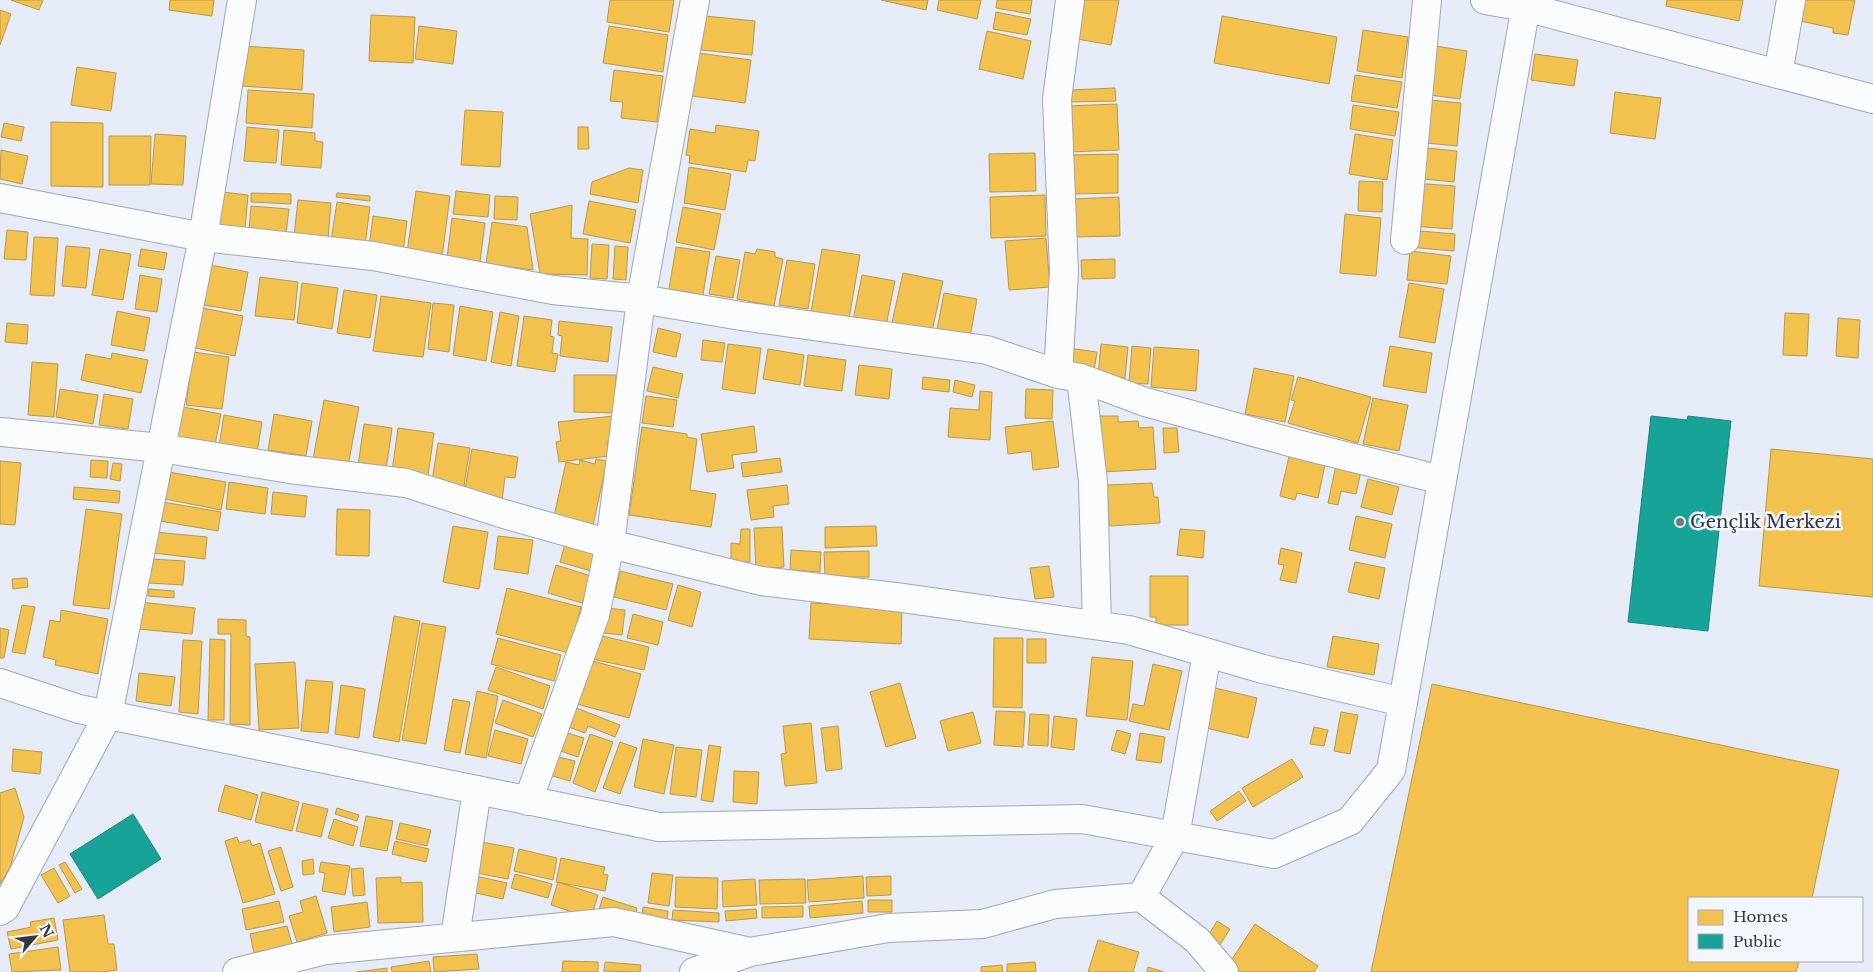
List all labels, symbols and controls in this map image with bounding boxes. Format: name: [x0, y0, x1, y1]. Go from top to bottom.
place label: Gençlik Merkezi: [1690, 511, 1841, 533]
marker: Gençlik Merkezi: [1674, 516, 1686, 528]
legend: [1688, 897, 1863, 962]
text: Homes: [1733, 907, 1788, 926]
north arrow: [10, 912, 60, 962]
text: N: [35, 921, 58, 941]
text: Public: [1733, 932, 1781, 951]

